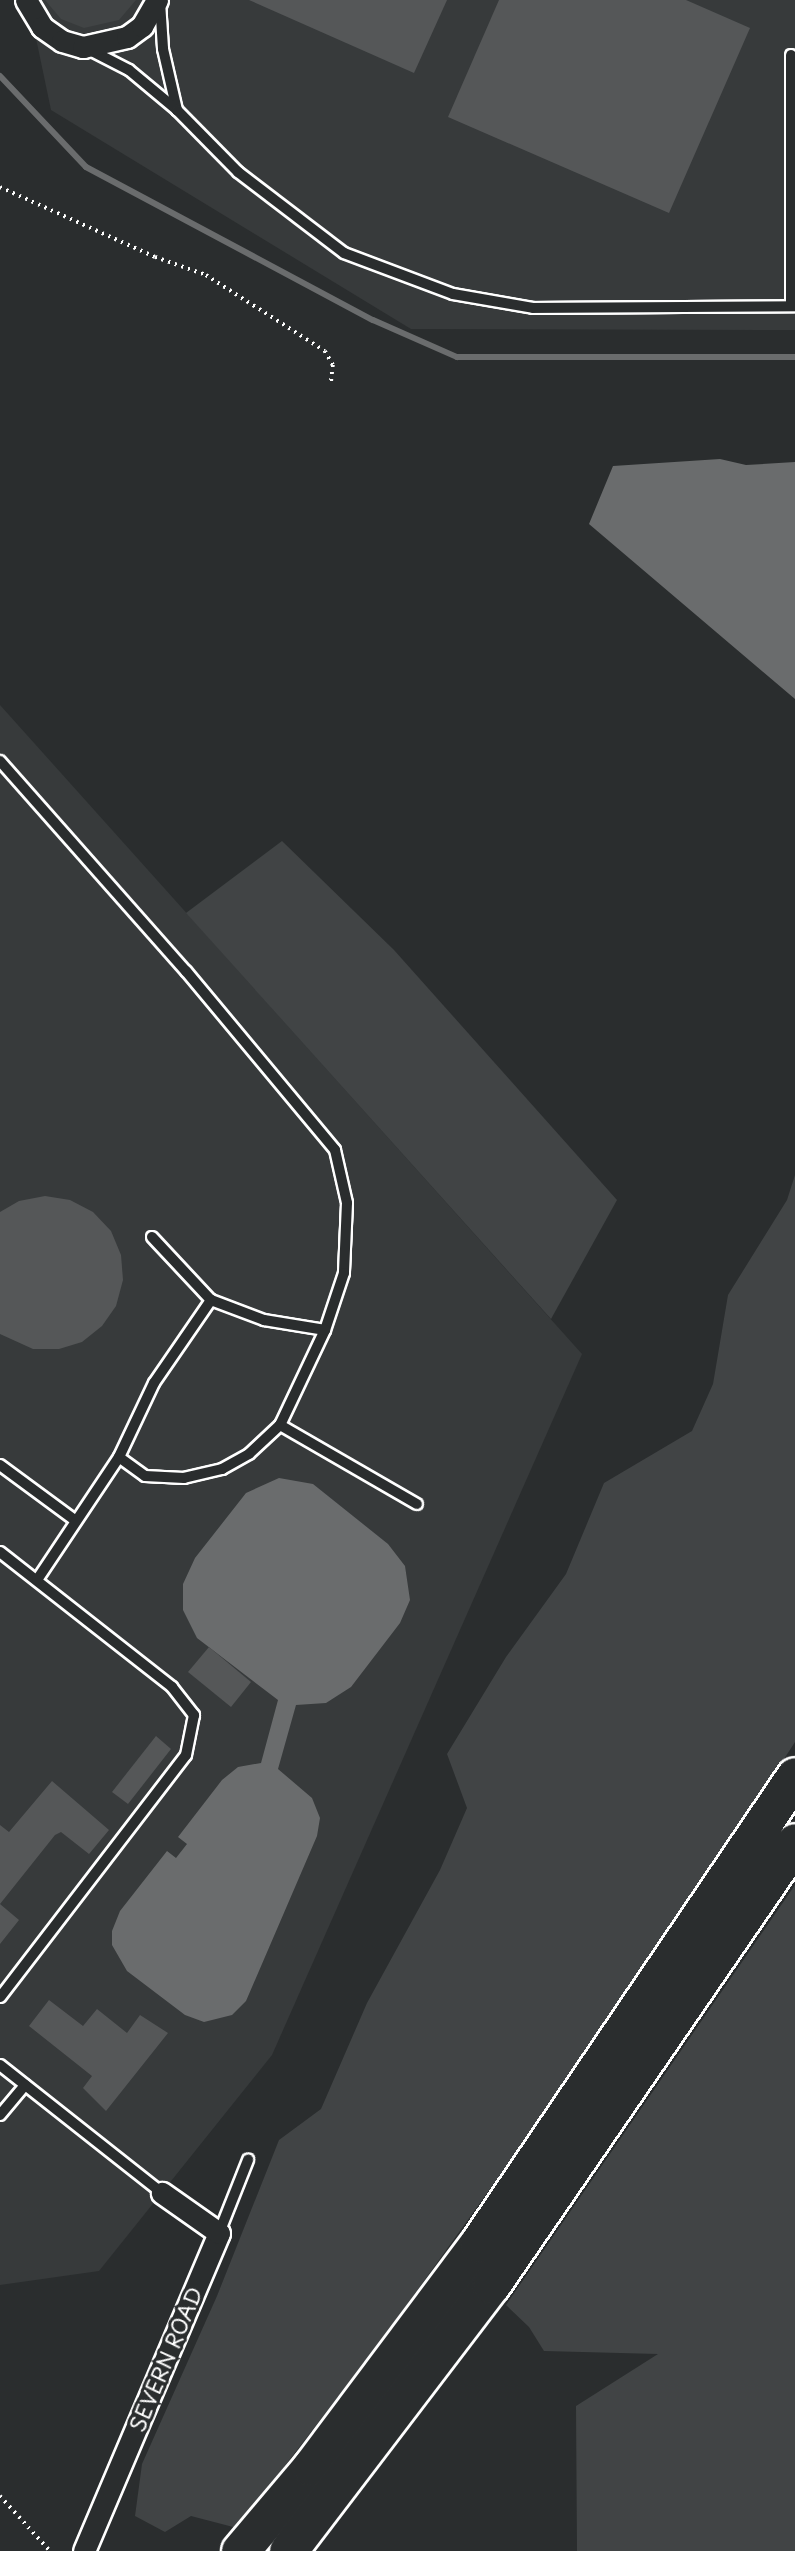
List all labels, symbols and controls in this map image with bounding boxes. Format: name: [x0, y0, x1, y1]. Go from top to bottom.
street label: SEVERN ROAD: [123, 2282, 207, 2436]

